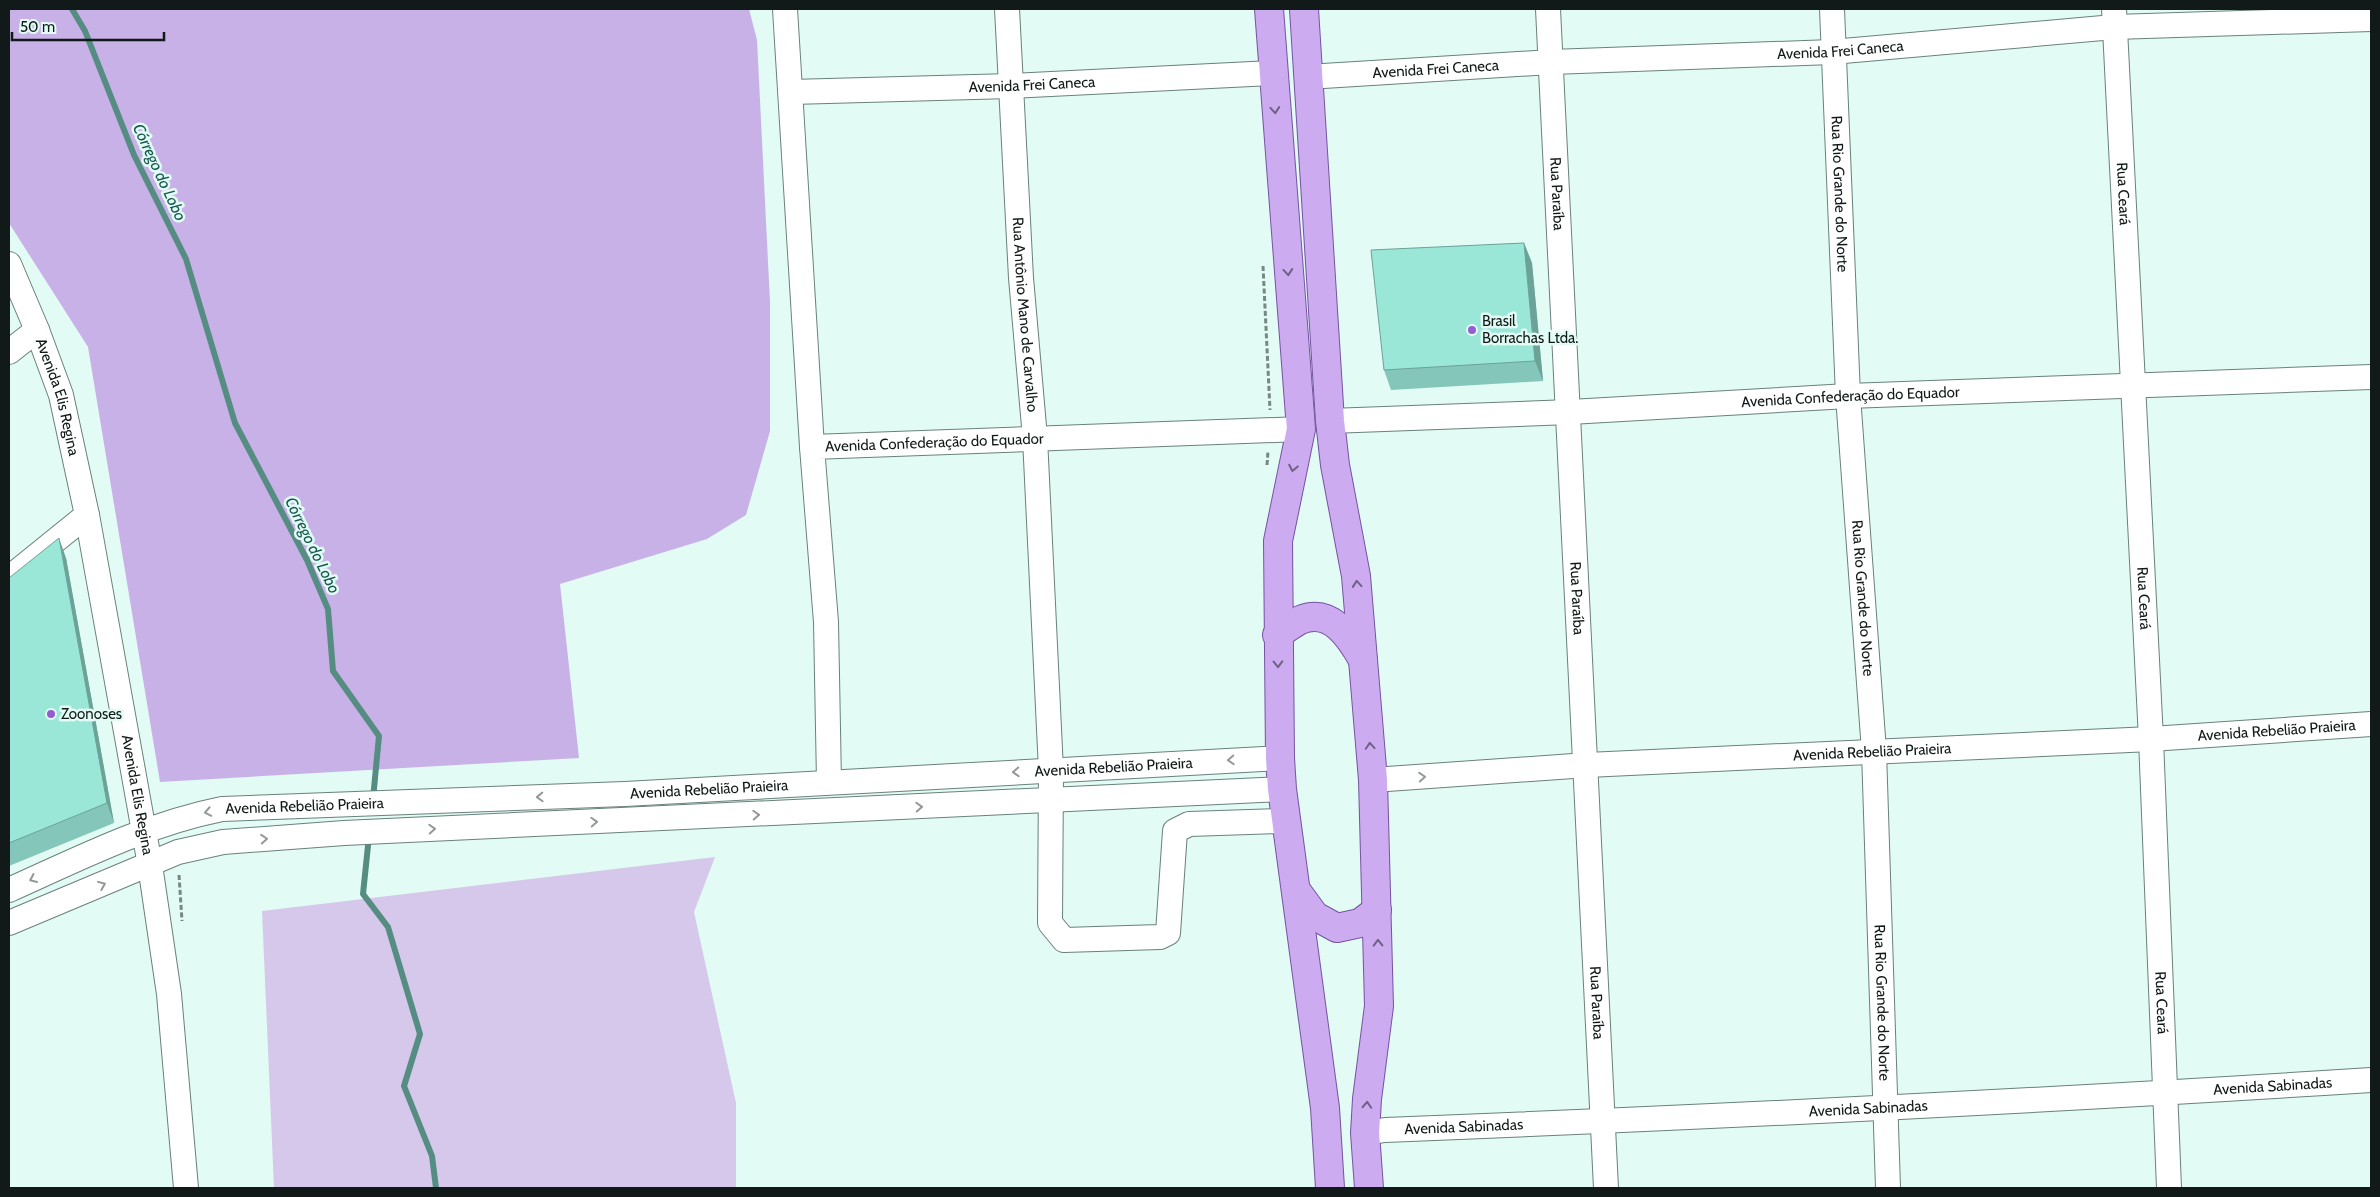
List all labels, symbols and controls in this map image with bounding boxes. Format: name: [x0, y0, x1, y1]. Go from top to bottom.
scale bar: [12, 10, 165, 42]
text: 50 m: [20, 18, 55, 36]
street label: Avenida Frei Caneca: [1777, 37, 1905, 63]
street label: Avenida Frei Caneca: [1372, 56, 1500, 82]
street label: Avenida Frei Caneca: [968, 73, 1096, 96]
one-way arrow: [1270, 106, 1281, 114]
street label: Rua Rio Grande do Norte: [1827, 115, 1852, 273]
water label: Córrego do Lobo: [129, 121, 190, 224]
street label: Rua Paraíba: [1546, 157, 1568, 232]
street label: Rua Ceará: [2113, 162, 2134, 227]
street label: Rua Antônio Mano de Carvalho: [1009, 216, 1042, 413]
one-way arrow: [1282, 268, 1293, 276]
place label: Brasil Borrachas Ltda.: [1482, 312, 1578, 347]
marker: Brasil Borrachas Ltda.: [1466, 324, 1478, 336]
street label: Avenida Elis Regina: [32, 336, 83, 458]
street label: Avenida Confederação do Equador: [1741, 383, 1960, 411]
street label: Avenida Confederação do Equador: [825, 429, 1044, 456]
one-way arrow: [1288, 464, 1298, 472]
water label: Córrego do Lobo: [281, 494, 344, 596]
street label: Rua Rio Grande do Norte: [1848, 519, 1878, 677]
street label: Rua Paraíba: [1566, 561, 1588, 636]
street label: Rua Ceará: [2133, 566, 2154, 631]
one-way arrow: [1352, 579, 1363, 587]
one-way arrow: [1273, 660, 1283, 668]
place label: Zoonoses: [61, 705, 122, 723]
marker: Zoonoses: [45, 708, 57, 720]
street label: Avenida Rebelião Praieira: [2197, 716, 2357, 745]
street label: Avenida Elis Regina: [118, 733, 157, 857]
street label: Avenida Rebelião Praieira: [1793, 739, 1952, 764]
one-way arrow: [1365, 741, 1376, 749]
street label: Avenida Rebelião Praieira: [1034, 754, 1194, 780]
one-way arrow: [1227, 755, 1235, 766]
one-way arrow: [1012, 767, 1020, 778]
one-way arrow: [1418, 771, 1426, 782]
street label: Avenida Rebelião Praieira: [630, 776, 790, 803]
one-way arrow: [535, 791, 543, 802]
street label: Avenida Rebelião Praieira: [225, 794, 385, 818]
one-way arrow: [915, 801, 923, 812]
one-way arrow: [204, 806, 213, 817]
one-way arrow: [753, 809, 761, 820]
one-way arrow: [590, 817, 598, 827]
one-way arrow: [428, 824, 436, 835]
one-way arrow: [261, 834, 269, 845]
one-way arrow: [29, 873, 38, 884]
one-way arrow: [97, 880, 106, 891]
street label: Rua Rio Grande do Norte: [1871, 924, 1894, 1082]
one-way arrow: [1372, 939, 1383, 947]
street label: Rua Paraíba: [1586, 966, 1608, 1041]
street label: Rua Ceará: [2151, 971, 2172, 1036]
street label: Avenida Sabinadas: [2213, 1073, 2333, 1099]
street label: Avenida Sabinadas: [1808, 1097, 1928, 1120]
one-way arrow: [1361, 1100, 1372, 1108]
street label: Avenida Sabinadas: [1404, 1115, 1524, 1138]

